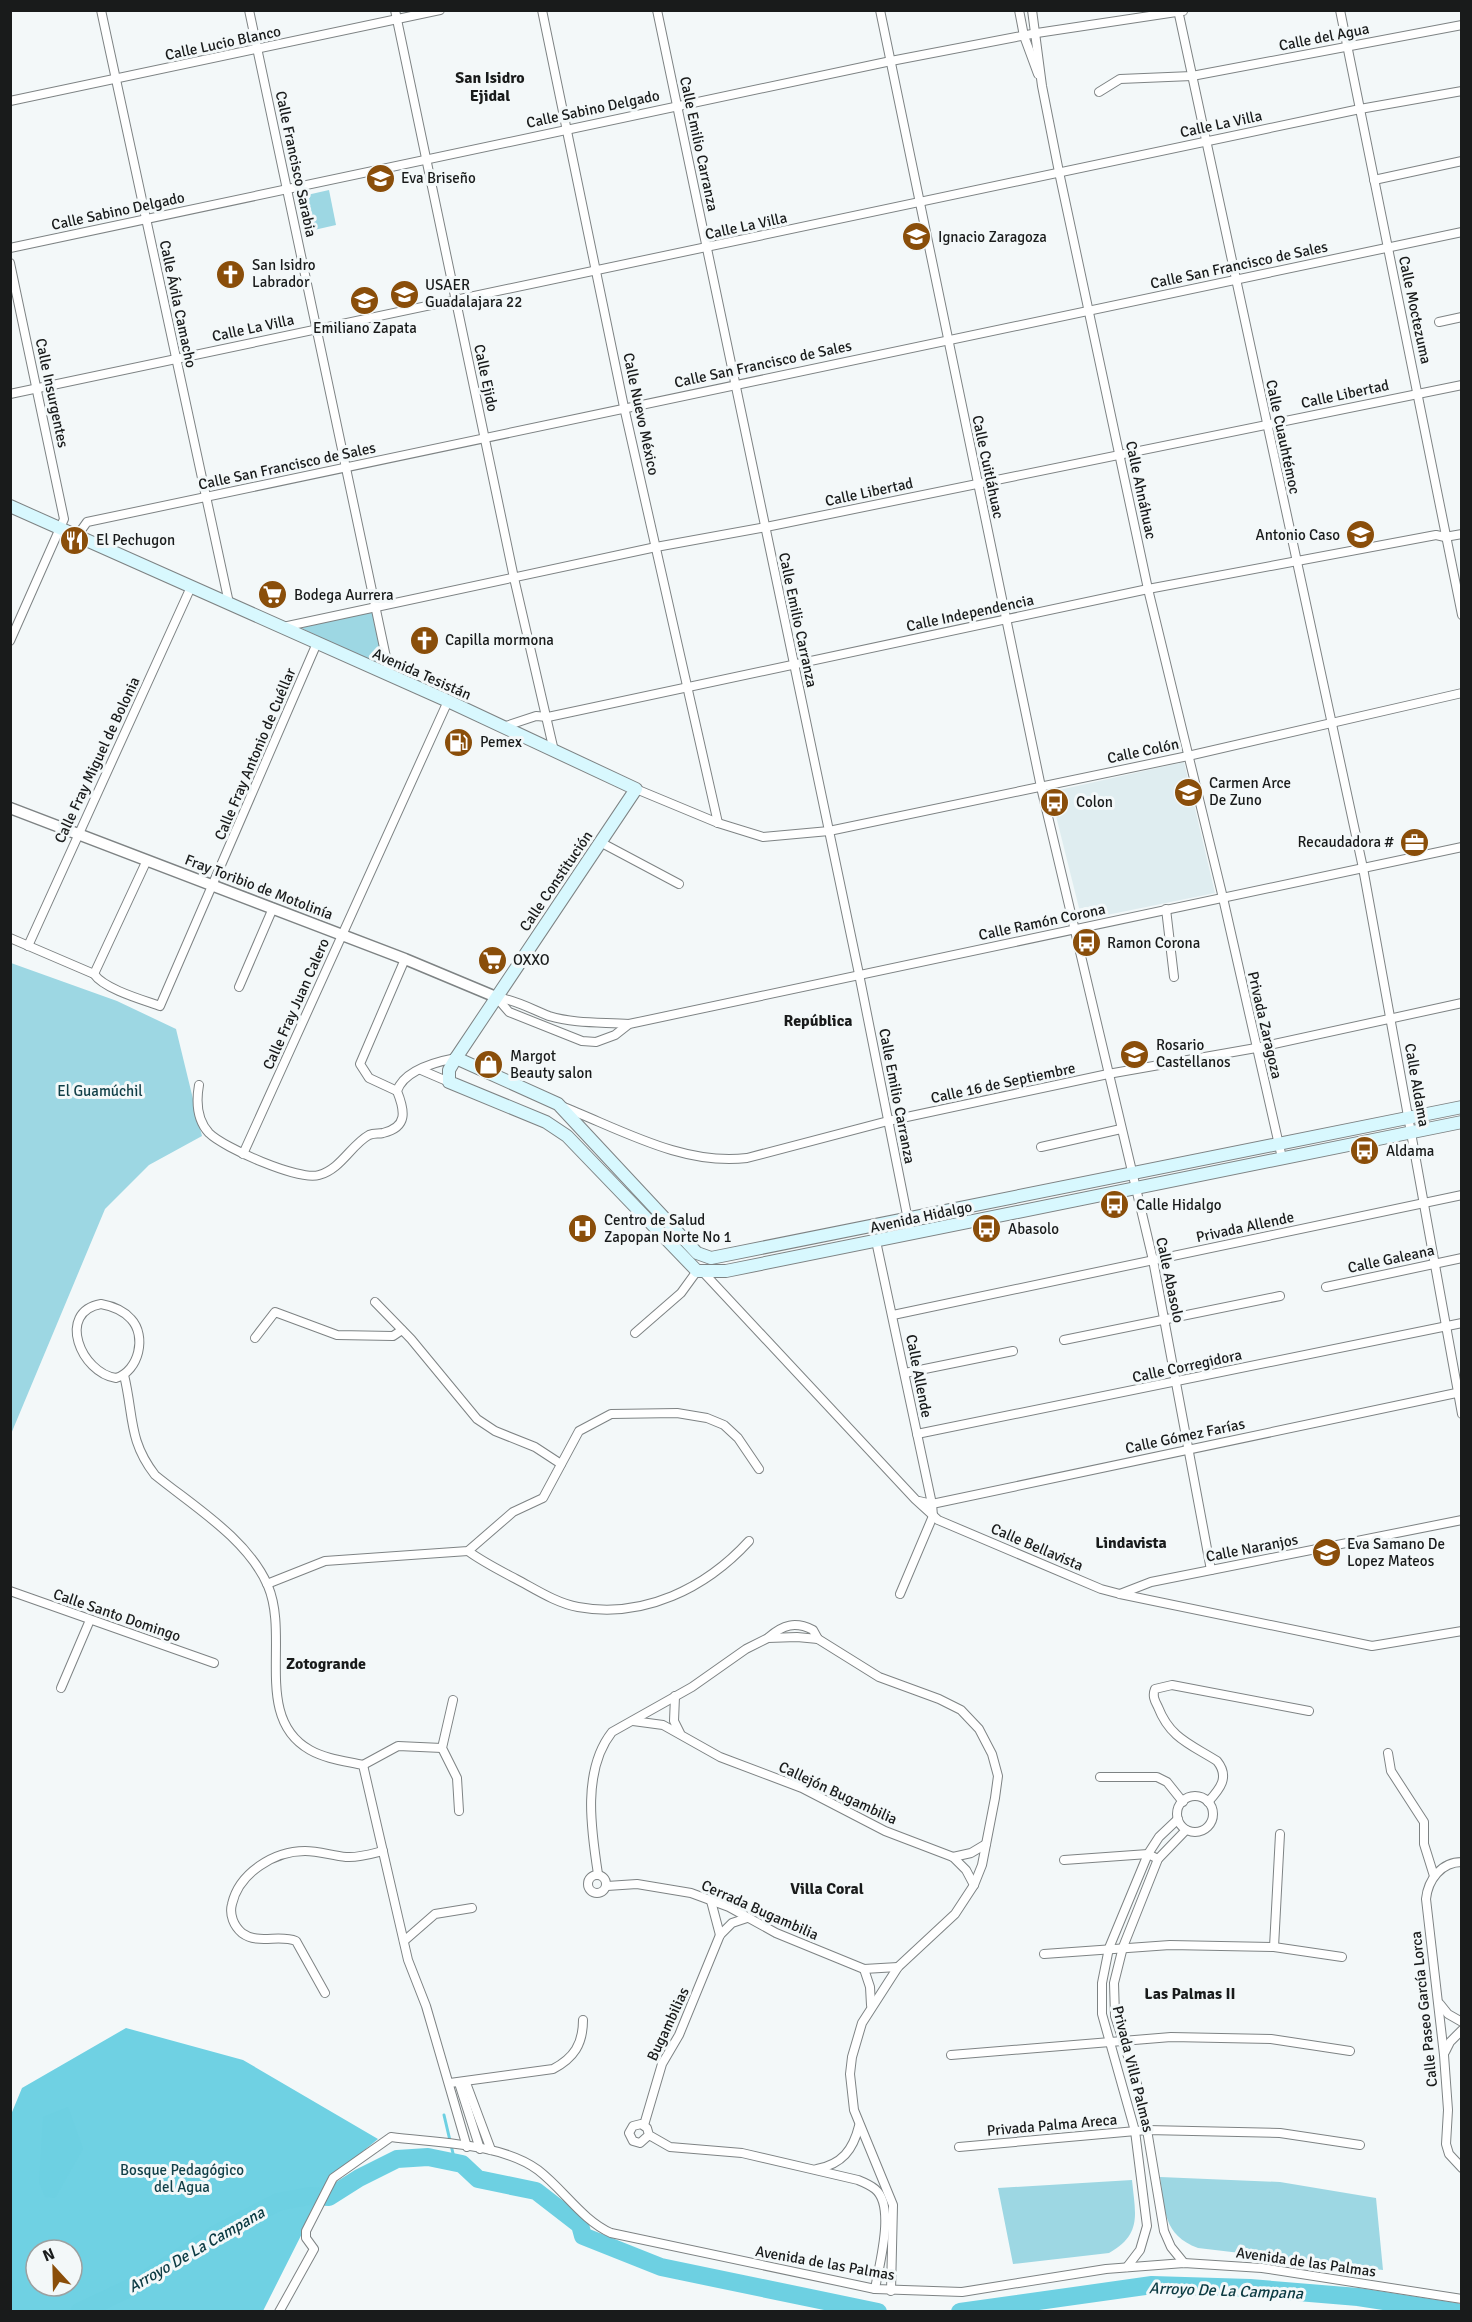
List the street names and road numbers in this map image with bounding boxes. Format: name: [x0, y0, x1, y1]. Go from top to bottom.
street label: Calle del Agua: [1277, 19, 1371, 55]
street label: Calle Lucio Blanco: [163, 22, 283, 64]
street label: Calle Emilio Carranza: [676, 75, 722, 213]
street label: Calle Sabino Delgado: [525, 86, 661, 132]
street label: Calle Francisco Sarabia: [272, 89, 320, 239]
street label: Calle La Villa: [1178, 107, 1264, 141]
street label: Calle Sabino Delgado: [50, 188, 186, 234]
street label: Calle La Villa: [703, 209, 789, 243]
street label: Calle San Francisco de Sales: [1149, 237, 1330, 293]
street label: Calle Ávila Camacho: [156, 238, 201, 370]
street label: Calle Moctezuma: [1395, 254, 1435, 366]
street label: Calle La Villa: [210, 311, 296, 345]
street label: Calle San Francisco de Sales: [673, 336, 854, 392]
street label: Calle Insurgentes: [32, 337, 72, 450]
street label: Calle Ejido: [470, 343, 502, 413]
street label: Calle Nuevo México: [619, 351, 663, 477]
street label: Calle Libertad: [1299, 376, 1391, 412]
street label: Calle Cuauhtémoc: [1262, 378, 1304, 496]
street label: Calle Cuitláhuac: [968, 414, 1008, 520]
street label: Calle San Francisco de Sales: [197, 438, 378, 494]
street label: Calle Ahnáhuac: [1122, 439, 1160, 541]
street label: Calle Libertad: [823, 474, 915, 510]
street label: Calle Emilio Carranza: [775, 551, 821, 689]
street label: Calle Independencia: [905, 591, 1035, 635]
street label: Avenida Tesistán: [370, 644, 474, 704]
street label: Calle Fray Antonio de Cuéllar: [211, 665, 300, 843]
street label: Calle Fray Miguel de Bolonia: [50, 674, 144, 846]
street label: Calle Colón: [1106, 735, 1180, 767]
street label: Calle Constitución: [516, 827, 596, 935]
street label: Fray Toribio de Motolinía: [182, 850, 336, 924]
street label: Calle Ramón Corona: [977, 900, 1107, 944]
street label: Calle Fray Juan Calero: [259, 935, 333, 1072]
street label: Privada Zaragoza: [1244, 970, 1286, 1080]
street label: Calle Emilio Carranza: [875, 1027, 919, 1165]
street label: Calle Aldama: [1401, 1042, 1433, 1128]
street label: Calle 16 de Septiembre: [929, 1059, 1077, 1107]
street label: Avenida Hidalgo: [868, 1197, 974, 1237]
street label: Privada Allende: [1194, 1208, 1296, 1246]
street label: Calle Abasolo: [1152, 1236, 1188, 1325]
street label: Calle Galeana: [1346, 1241, 1436, 1277]
street label: Calle Allende: [902, 1333, 936, 1419]
street label: Calle Corregidora: [1131, 1346, 1243, 1386]
street label: Calle Gómez Farías: [1124, 1414, 1247, 1457]
street label: Calle Bellavista: [988, 1519, 1086, 1575]
street label: Calle Naranjos: [1204, 1530, 1300, 1566]
street label: Calle Santo Domingo: [51, 1585, 183, 1645]
street label: Callejón Bugambilia: [776, 1758, 900, 1828]
street label: Cerrada Bugambilia: [699, 1876, 821, 1944]
street label: Calle Paseo García Lorca: [1407, 1930, 1441, 2088]
street label: Bugambilias: [643, 1984, 693, 2064]
street label: Privada Villa Palmas: [1109, 2004, 1158, 2135]
street label: Privada Palma Areca: [986, 2110, 1118, 2140]
street label: Avenida de las Palmas: [754, 2242, 896, 2284]
street label: Avenida de las Palmas: [1235, 2243, 1378, 2281]

